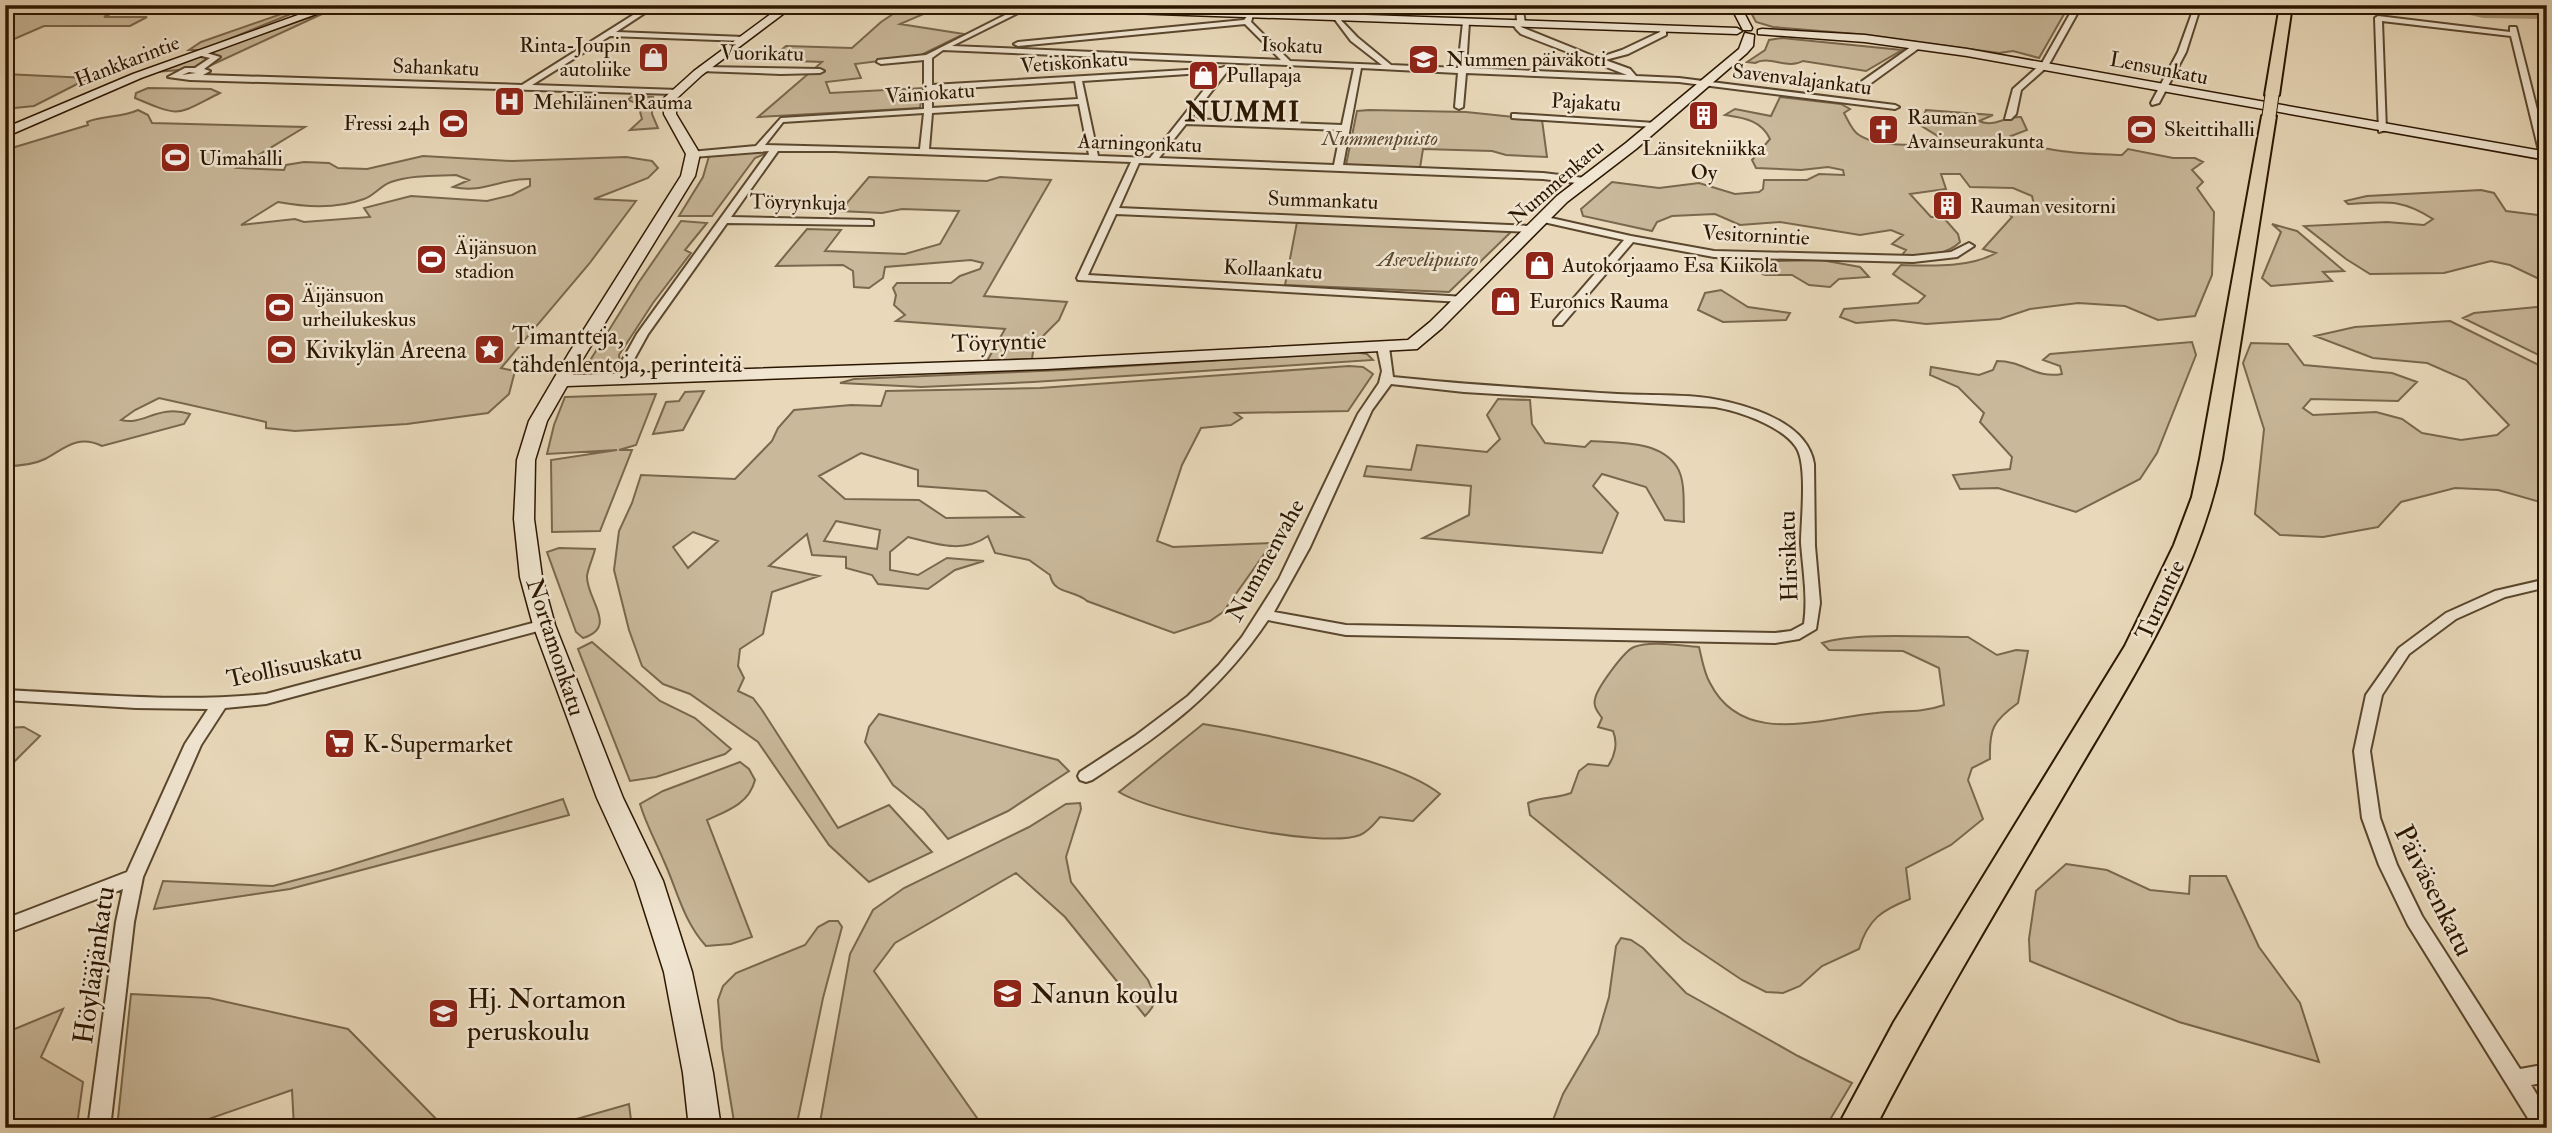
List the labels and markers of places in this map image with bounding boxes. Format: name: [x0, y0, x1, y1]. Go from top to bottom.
place label: Rinta-Joupin autoliike: [519, 32, 631, 83]
shop icon: Rinta-Joupin autoliike: [637, 40, 671, 74]
school or university icon: Nummen päiväkoti: [1406, 42, 1440, 76]
place label: Nummen päiväkoti: [1446, 46, 1607, 73]
shop icon: Pullapaja: [1186, 58, 1220, 92]
place label: Pullapaja: [1226, 62, 1302, 89]
hospital icon: Mehiläinen Rauma: [493, 85, 527, 119]
place label: Mehiläinen Rauma: [533, 89, 693, 116]
building icon: Länsitekniikka Oy: [1687, 99, 1721, 133]
place label: Rauman Avainseurakunta: [1906, 104, 2044, 155]
sports icon: Fressi 24h: [436, 106, 470, 140]
place label: Fressi 24h: [343, 110, 430, 137]
church icon: Rauman Avainseurakunta: [1867, 112, 1901, 146]
sports icon: Skeittihalli: [2124, 112, 2158, 146]
place label: Skeittihalli: [2164, 116, 2255, 143]
place label: Länsitekniikka Oy: [1642, 135, 1766, 186]
sports icon: Uimahalli: [159, 141, 193, 175]
place label: Uimahalli: [199, 145, 283, 172]
building icon: Rauman vesitorni: [1930, 189, 1964, 223]
place label: Rauman vesitorni: [1970, 193, 2116, 220]
place label: Äijänsuon stadion: [454, 234, 537, 285]
sports icon: Äijänsuon stadion: [415, 242, 449, 276]
shop icon: Autokorjaamo Esa Kiikola: [1522, 248, 1556, 282]
place label: Autokorjaamo Esa Kiikola: [1561, 252, 1779, 279]
place label: Äijänsuon urheilukeskus: [301, 282, 416, 333]
shop icon: Euronics Rauma: [1489, 284, 1523, 318]
place label: Euronics Rauma: [1529, 288, 1669, 315]
sports icon: Äijänsuon urheilukeskus: [262, 290, 296, 324]
place label: Timantteja, tähdenlentoja, perinteitä: [512, 321, 743, 380]
sports icon: Kivikylän Areena: [265, 333, 299, 367]
place icon: Timantteja, tähdenlentoja, perinteitä: [472, 333, 506, 367]
place label: Kivikylän Areena: [305, 335, 468, 366]
supermarket icon: K-Supermarket: [323, 727, 357, 761]
place label: K-Supermarket: [363, 729, 513, 760]
school or university icon: Nanun koulu: [991, 976, 1025, 1010]
place label: Nanun koulu: [1031, 977, 1178, 1012]
place label: Hj. Nortamon peruskoulu: [466, 982, 626, 1049]
school or university icon: Hj. Nortamon peruskoulu: [427, 997, 461, 1031]

